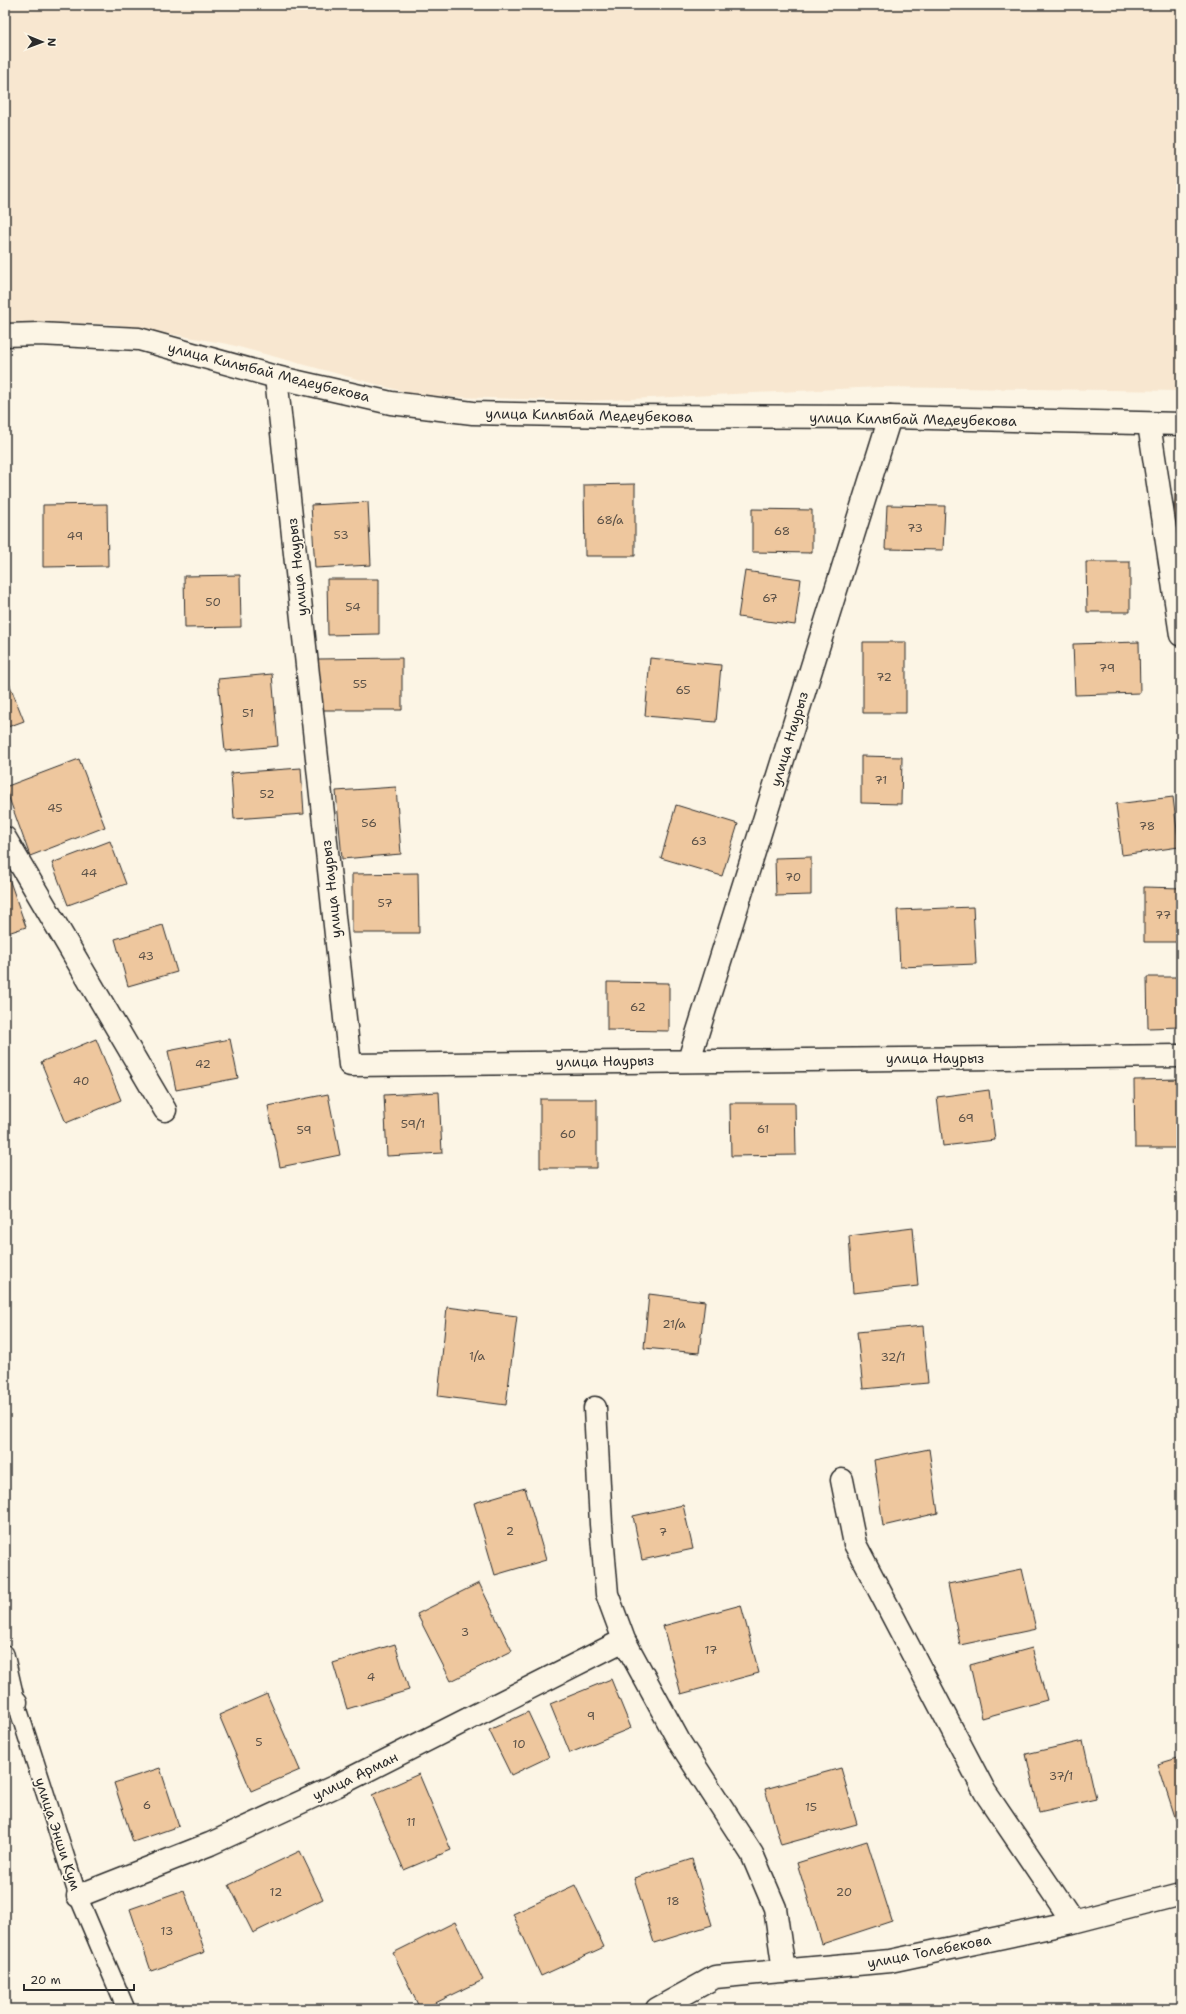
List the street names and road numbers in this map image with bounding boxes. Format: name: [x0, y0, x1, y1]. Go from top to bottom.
street label: улица Килыбай Медеубекова: [166, 338, 372, 406]
street label: улица Килыбай Медеубекова: [485, 404, 693, 426]
street label: улица Килыбай Медеубекова: [809, 408, 1017, 430]
street label: улица Наурыз: [283, 517, 311, 617]
street label: улица Наурыз: [766, 689, 812, 789]
street label: улица Наурыз: [317, 839, 345, 939]
street label: улица Наурыз: [886, 1049, 984, 1067]
street label: улица Наурыз: [556, 1051, 654, 1071]
street label: улица Арман: [309, 1748, 401, 1804]
street label: улица Энши Кум: [31, 1775, 85, 1893]
street label: улица Толебекова: [865, 1930, 993, 1972]

